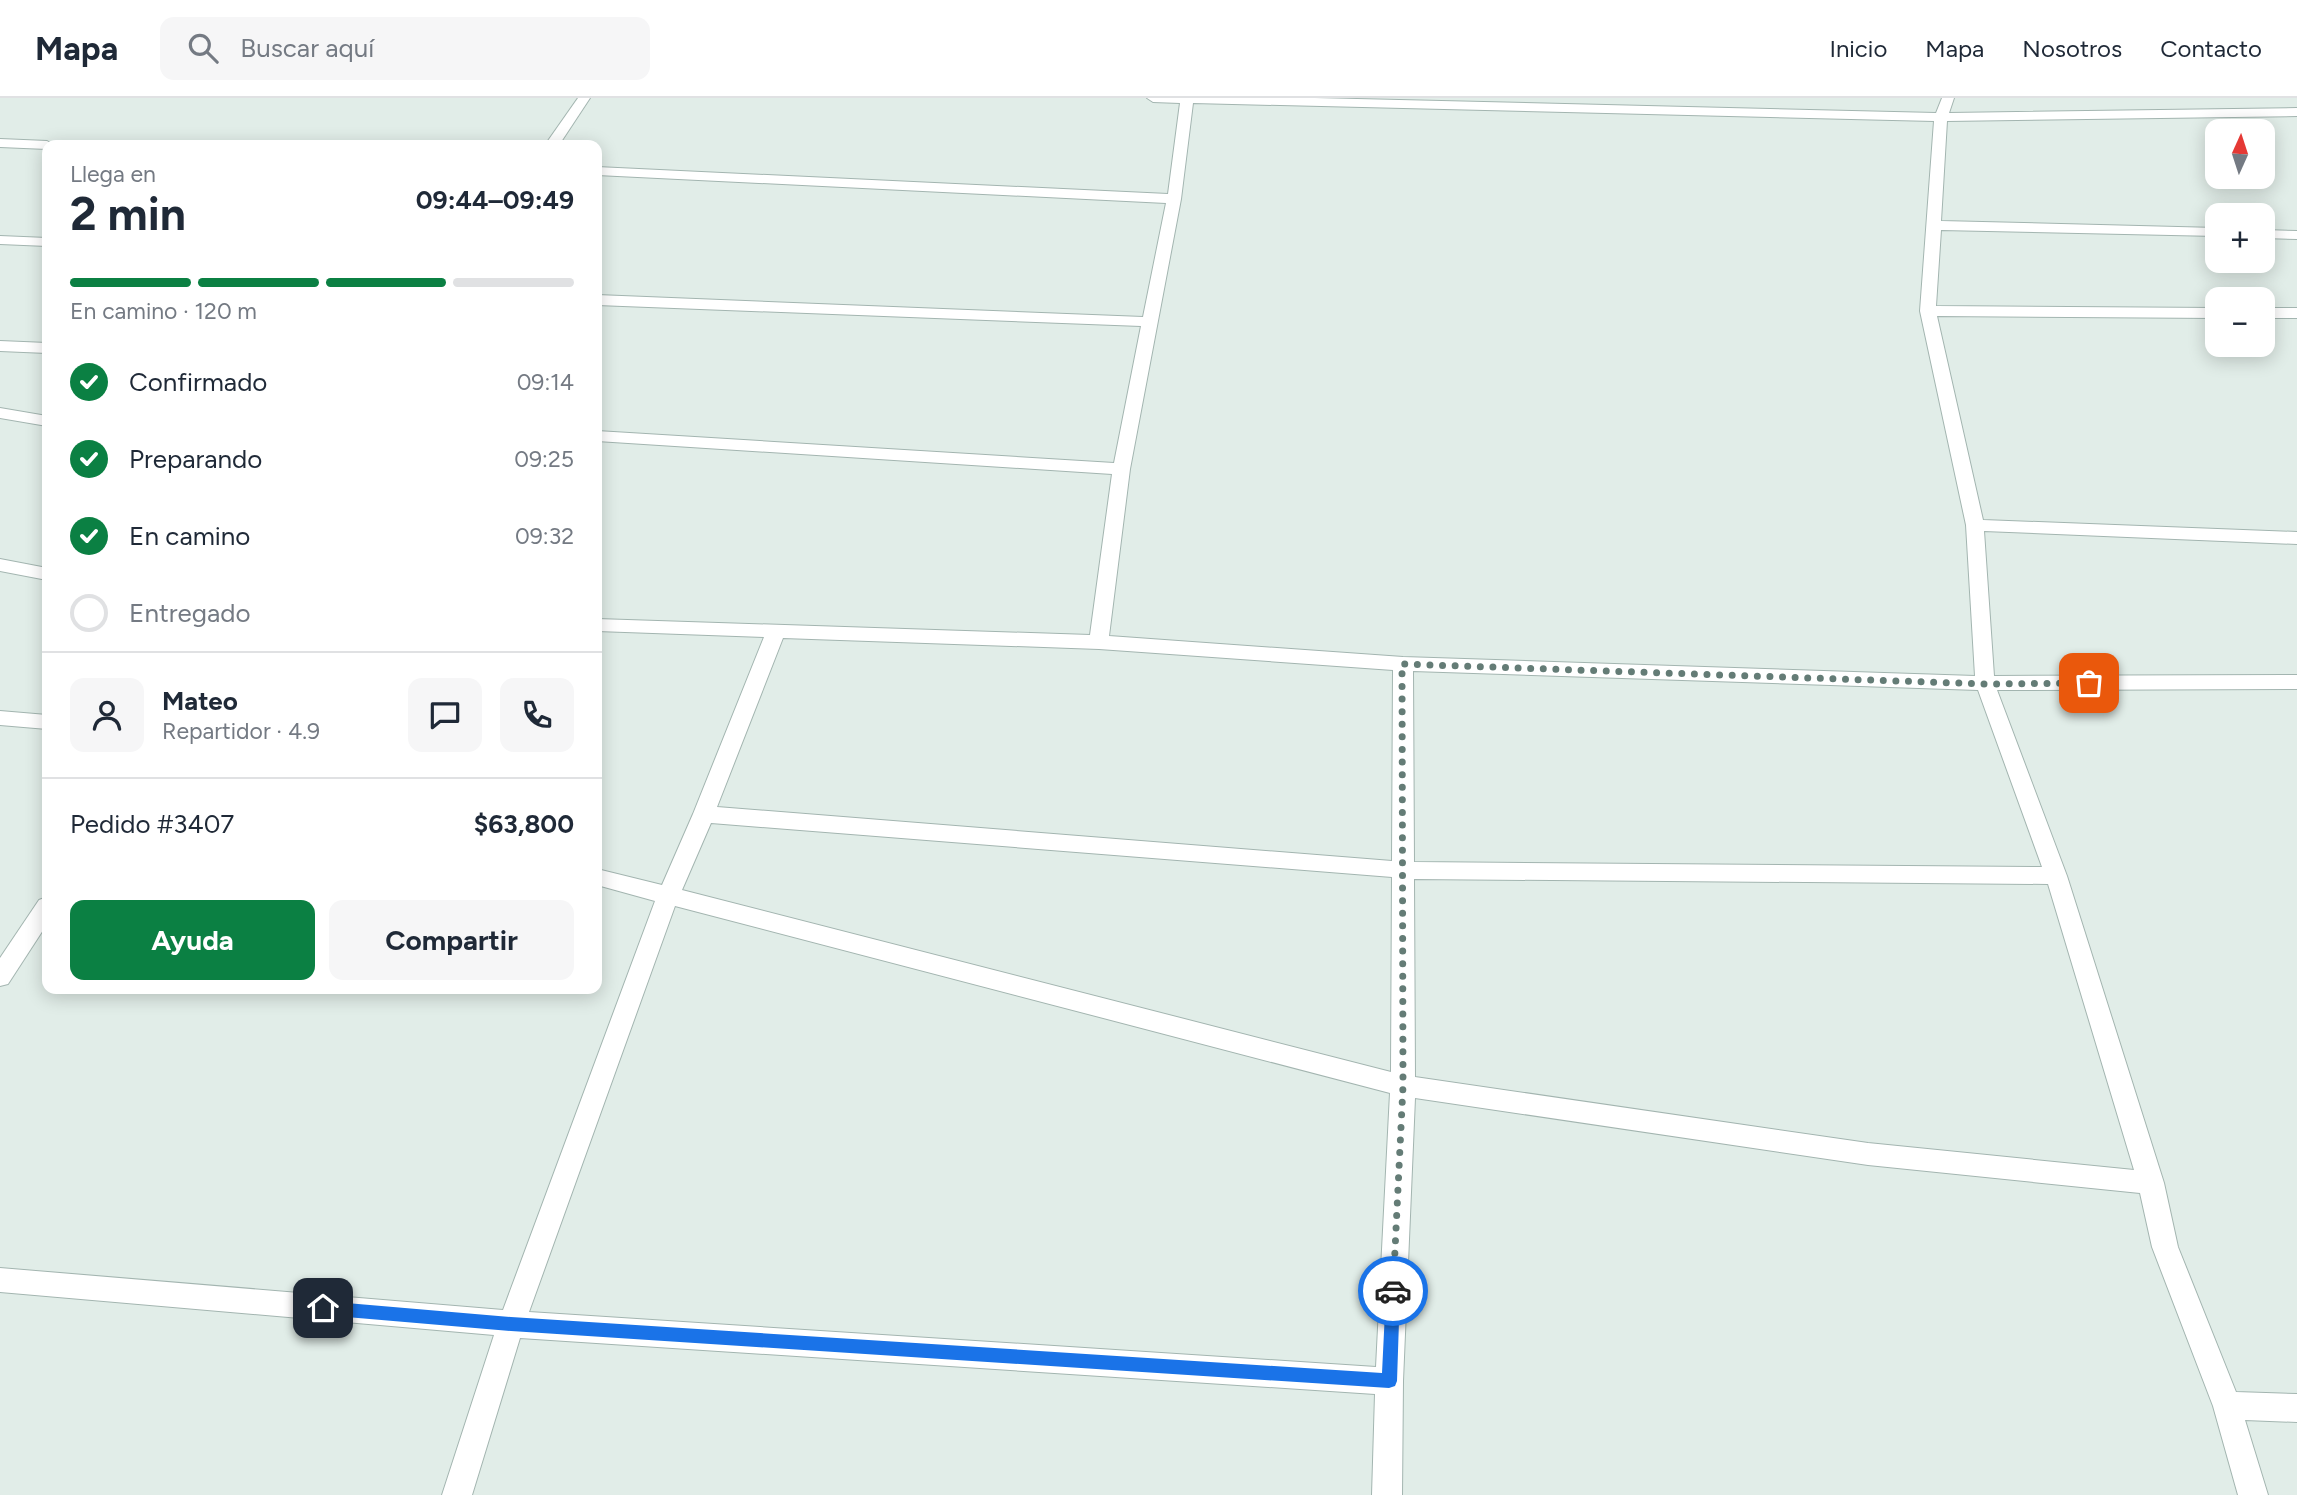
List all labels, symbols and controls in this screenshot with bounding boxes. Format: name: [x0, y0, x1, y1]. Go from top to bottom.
search box: [160, 17, 650, 80]
text: Mapa: [35, 29, 118, 68]
icon: search: [184, 29, 222, 67]
text: Buscar aquí: [240, 32, 374, 64]
text: Inicio: [1829, 34, 1887, 63]
text: Mapa: [1925, 34, 1984, 63]
text: Nosotros: [2022, 34, 2122, 63]
text: Contacto: [2160, 34, 2262, 63]
north arrow: [2205, 119, 2275, 189]
map controls: [2205, 119, 2275, 357]
text: Llega en: [70, 160, 156, 188]
text: 09:44–09:49: [416, 184, 574, 216]
text: 2 min: [70, 186, 186, 242]
button: +: [2205, 203, 2275, 273]
button: −: [2205, 287, 2275, 357]
text: En camino · 120 m: [70, 297, 257, 325]
icon: check: [70, 363, 108, 401]
text: Confirmado: [129, 366, 267, 398]
text: 09:14: [517, 368, 574, 396]
icon: check: [70, 440, 108, 478]
text: Preparando: [129, 443, 262, 475]
text: 09:25: [514, 445, 574, 473]
icon: check: [70, 517, 108, 555]
text: En camino: [129, 520, 250, 552]
text: 09:32: [515, 522, 574, 550]
text: Entregado: [129, 597, 251, 629]
pin: [2059, 653, 2119, 713]
icon: bag: [2070, 664, 2108, 702]
button: person: [70, 678, 144, 752]
button: chat: [408, 678, 482, 752]
button: phone: [500, 678, 574, 752]
text: Mateo: [162, 685, 238, 717]
text: Repartidor · 4.9: [162, 717, 320, 745]
text: Pedido #3407: [70, 808, 234, 840]
text: $63,800: [474, 808, 574, 840]
button: Ayuda: [70, 900, 315, 980]
button: Compartir: [329, 900, 574, 980]
courier: [1358, 1256, 1428, 1326]
icon: car: [1374, 1272, 1412, 1310]
pin: [293, 1278, 353, 1338]
icon: home: [304, 1289, 342, 1327]

